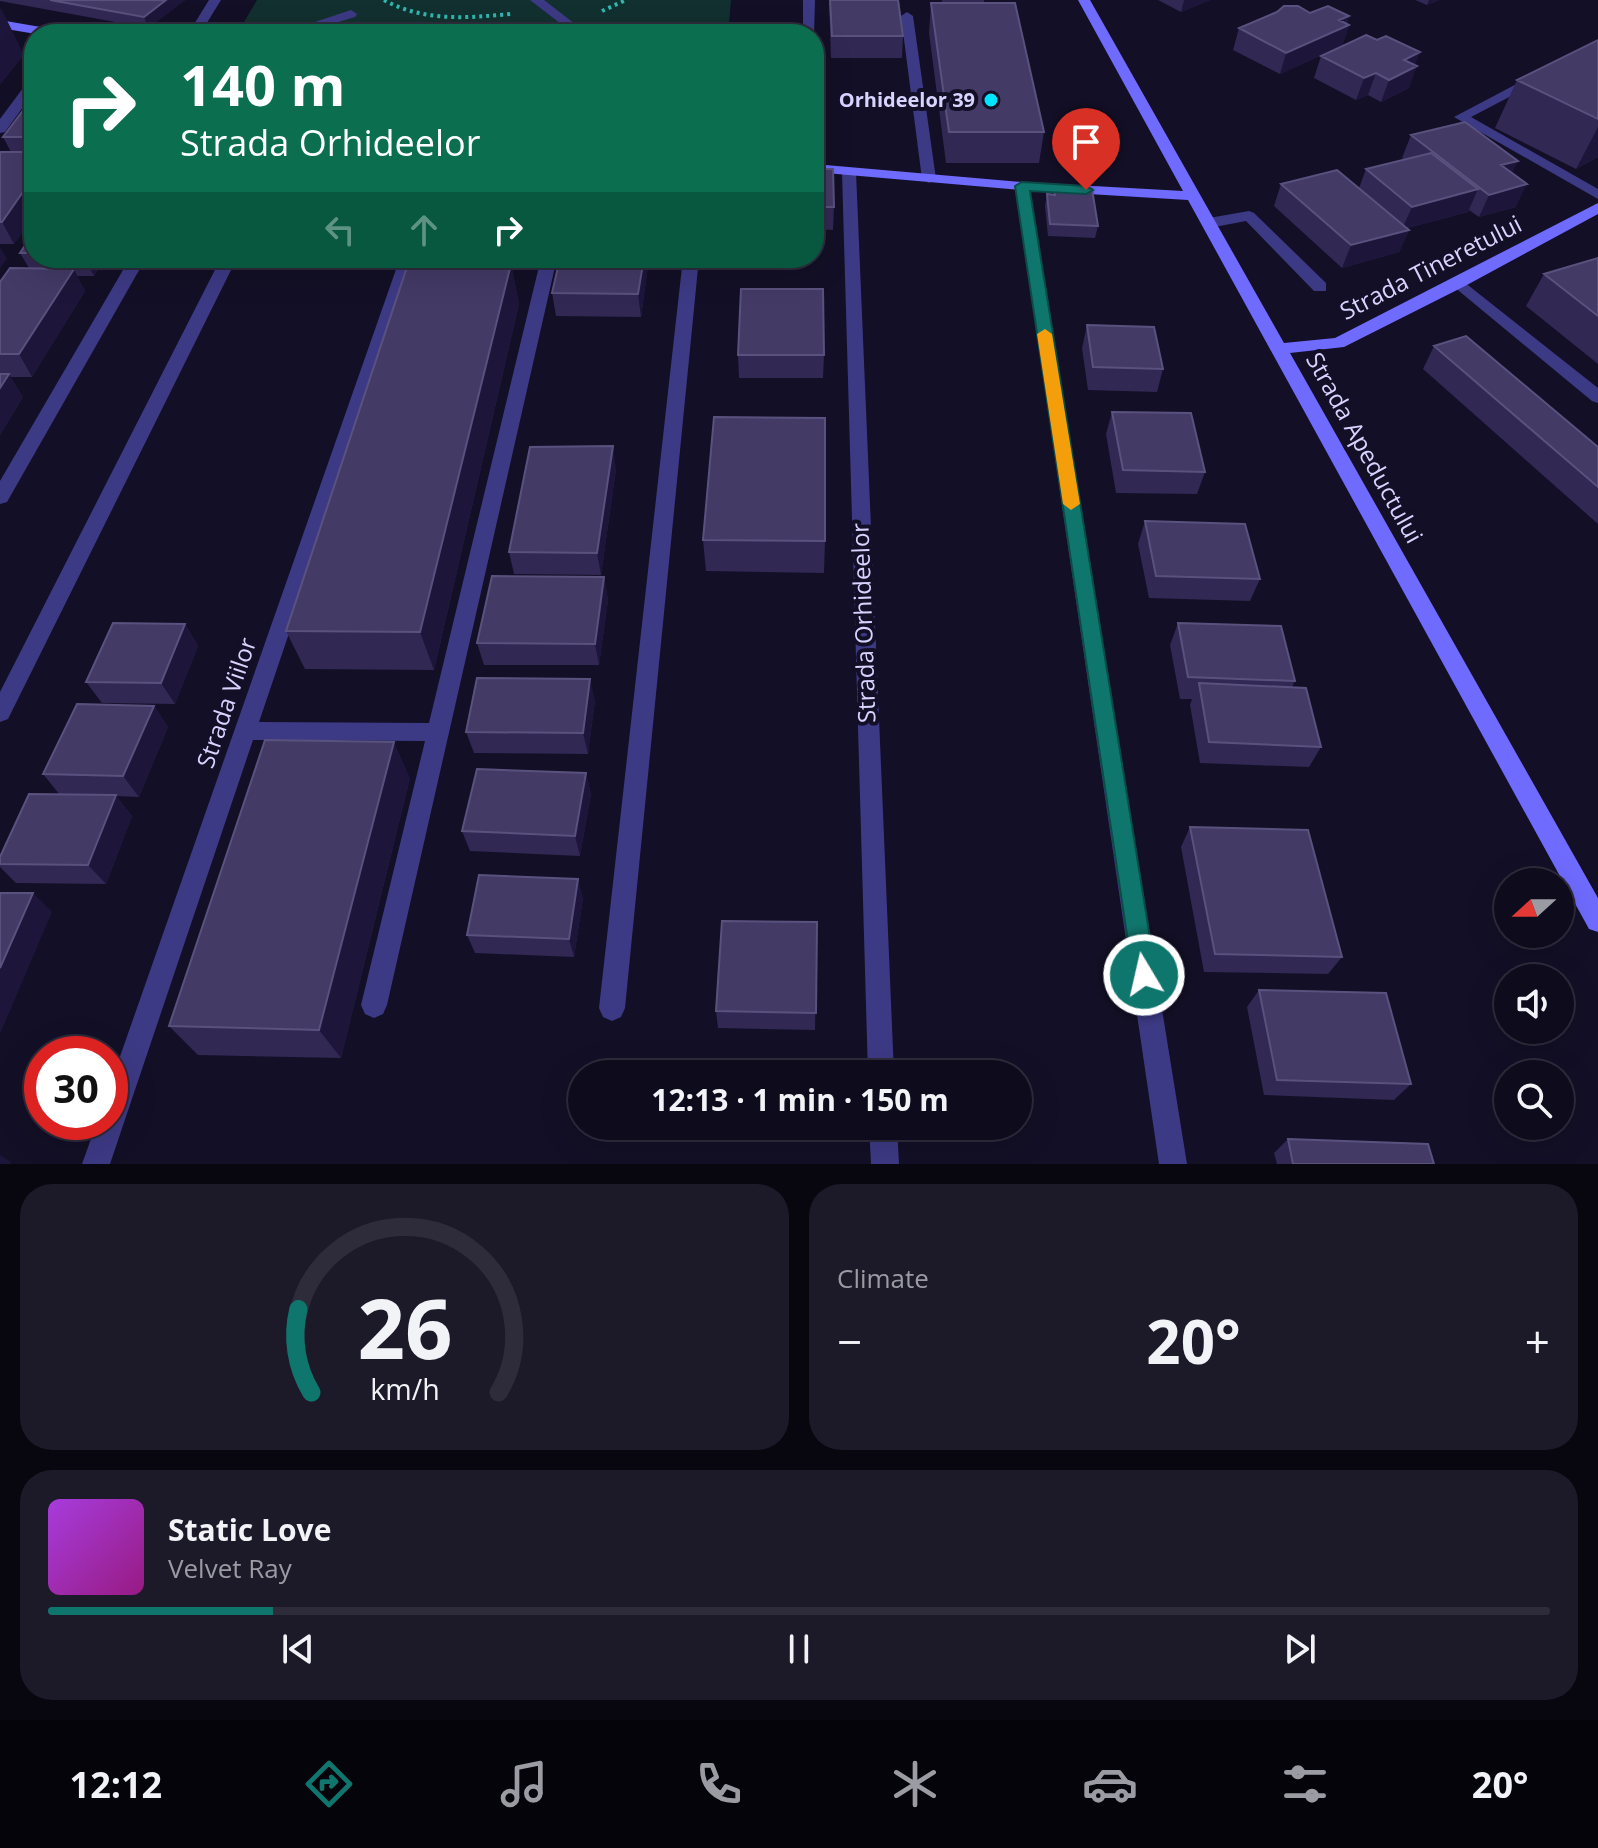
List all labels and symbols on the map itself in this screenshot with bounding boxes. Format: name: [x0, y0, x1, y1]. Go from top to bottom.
place label: Orhideelor 39: [839, 86, 975, 113]
marker: Orhideelor 39: [982, 91, 1000, 109]
pin: [1052, 108, 1120, 190]
street label: Strada Tineretului: [1334, 207, 1527, 327]
street label: Strada Apeductului: [1299, 346, 1431, 549]
street label: Strada Orhideelor: [843, 522, 882, 724]
street label: Strada Viilor: [188, 633, 263, 772]
north arrow: [1494, 868, 1574, 948]
position arrow: [1102, 933, 1186, 1017]
speed limit sign: 30: [24, 1036, 128, 1140]

